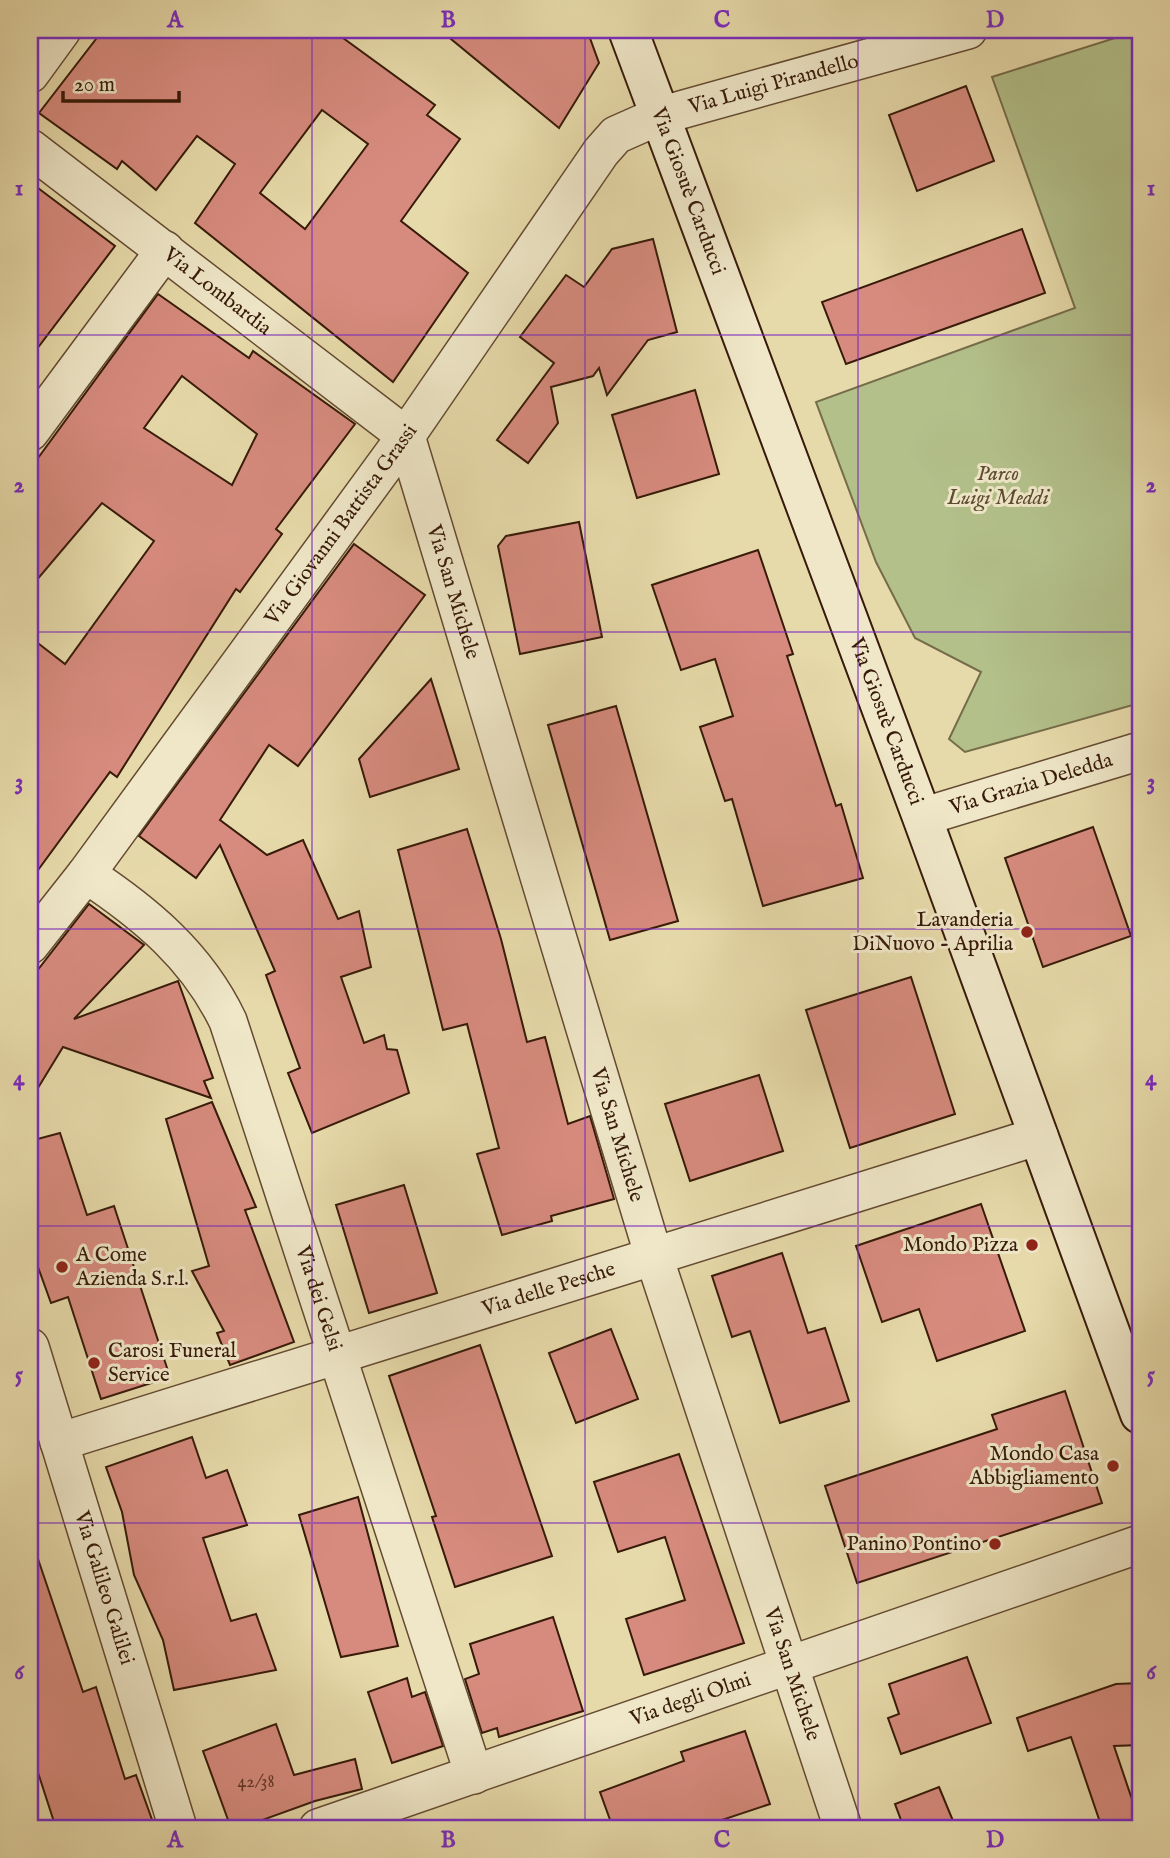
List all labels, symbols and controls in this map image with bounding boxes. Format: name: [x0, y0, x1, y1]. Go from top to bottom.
text: A: [166, 6, 184, 35]
text: B: [440, 6, 456, 35]
text: C: [714, 6, 731, 35]
text: D: [986, 6, 1004, 35]
street label: Via Luigi Pirandello: [685, 48, 862, 121]
scale bar: [63, 60, 178, 104]
text: 20 m: [74, 72, 115, 99]
street label: Via Giosuè Carducci: [644, 103, 732, 279]
text: 1: [15, 174, 23, 203]
text: 1: [1147, 174, 1155, 203]
street label: Via Lombardia: [157, 241, 278, 342]
street label: Via Giovanni Battista Grassi: [258, 419, 424, 631]
park label: Parco Luigi Meddi: [946, 461, 1051, 512]
text: 2: [14, 471, 25, 500]
text: 2: [1146, 471, 1157, 500]
street label: Via San Michele: [420, 521, 486, 663]
street label: Via Giosuè Carducci: [842, 633, 930, 809]
street label: Via Grazia Deledda: [945, 746, 1117, 822]
text: 3: [15, 768, 23, 797]
text: 3: [1147, 768, 1155, 797]
place label: Lavanderia DiNuovo - Aprilia: [852, 907, 1014, 958]
marker: Lavanderia DiNuovo - Aprilia: [1019, 924, 1035, 940]
street label: Via San Michele: [584, 1063, 650, 1206]
text: 4: [13, 1064, 25, 1093]
text: 4: [1145, 1064, 1157, 1093]
place label: Mondo Pizza: [903, 1232, 1019, 1259]
marker: Mondo Pizza: [1024, 1237, 1040, 1253]
place label: A Come Azienda S.r.l.: [75, 1242, 189, 1293]
street label: Via dei Gelsi: [288, 1242, 348, 1355]
street label: Via delle Pesche: [478, 1256, 619, 1323]
marker: A Come Azienda S.r.l.: [54, 1259, 70, 1275]
place label: Carosi Funeral Service: [108, 1338, 236, 1389]
marker: Carosi Funeral Service: [86, 1355, 102, 1371]
text: 5: [15, 1361, 24, 1390]
text: 5: [1147, 1361, 1156, 1390]
place label: Mondo Casa Abbigliamento: [969, 1441, 1100, 1492]
marker: Mondo Casa Abbigliamento: [1105, 1458, 1121, 1474]
street label: Via Galileo Galilei: [67, 1507, 140, 1668]
place label: Panino Pontino: [847, 1531, 981, 1558]
marker: Panino Pontino: [987, 1536, 1003, 1552]
street label: Via San Michele: [757, 1603, 827, 1745]
text: 6: [14, 1658, 25, 1687]
text: 6: [1146, 1658, 1157, 1687]
street label: Via degli Olmi: [625, 1666, 754, 1733]
house number: 42/38: [237, 1771, 275, 1794]
text: A: [166, 1826, 184, 1855]
text: B: [440, 1826, 456, 1855]
text: C: [714, 1826, 731, 1855]
text: D: [986, 1826, 1004, 1855]

